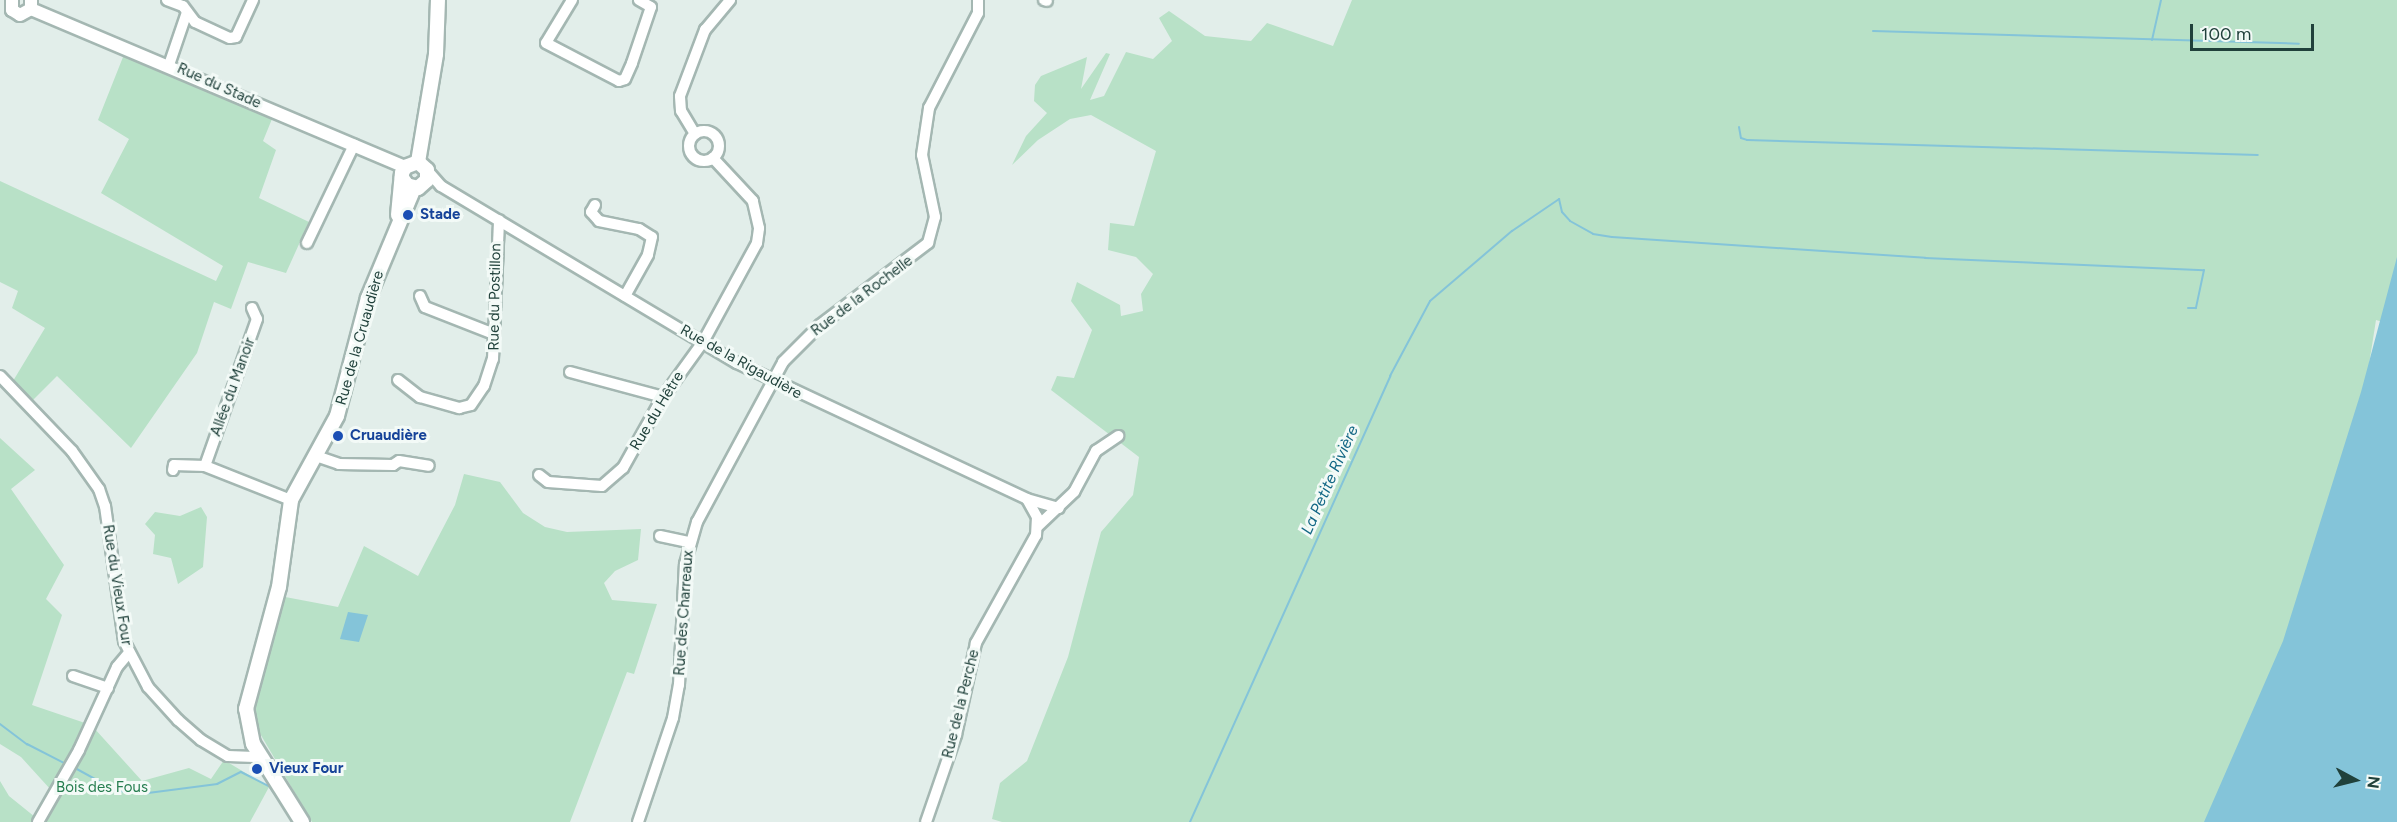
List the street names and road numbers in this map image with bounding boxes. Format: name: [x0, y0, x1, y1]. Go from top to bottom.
street label: Rue du Stade: [174, 59, 264, 113]
street label: Rue du Postillon: [485, 243, 505, 351]
street label: Rue de la Rochelle: [808, 252, 916, 340]
street label: Rue de la Cruaudière: [332, 269, 388, 407]
street label: Rue de la Rigaudière: [677, 321, 805, 403]
street label: Allée du Manoir: [207, 335, 259, 439]
street label: Rue du Hêtre: [626, 368, 688, 454]
street label: Rue du Vieux Four: [99, 523, 135, 647]
street label: Rue des Charreaux: [671, 550, 697, 676]
street label: Rue de la Perche: [939, 648, 983, 760]

